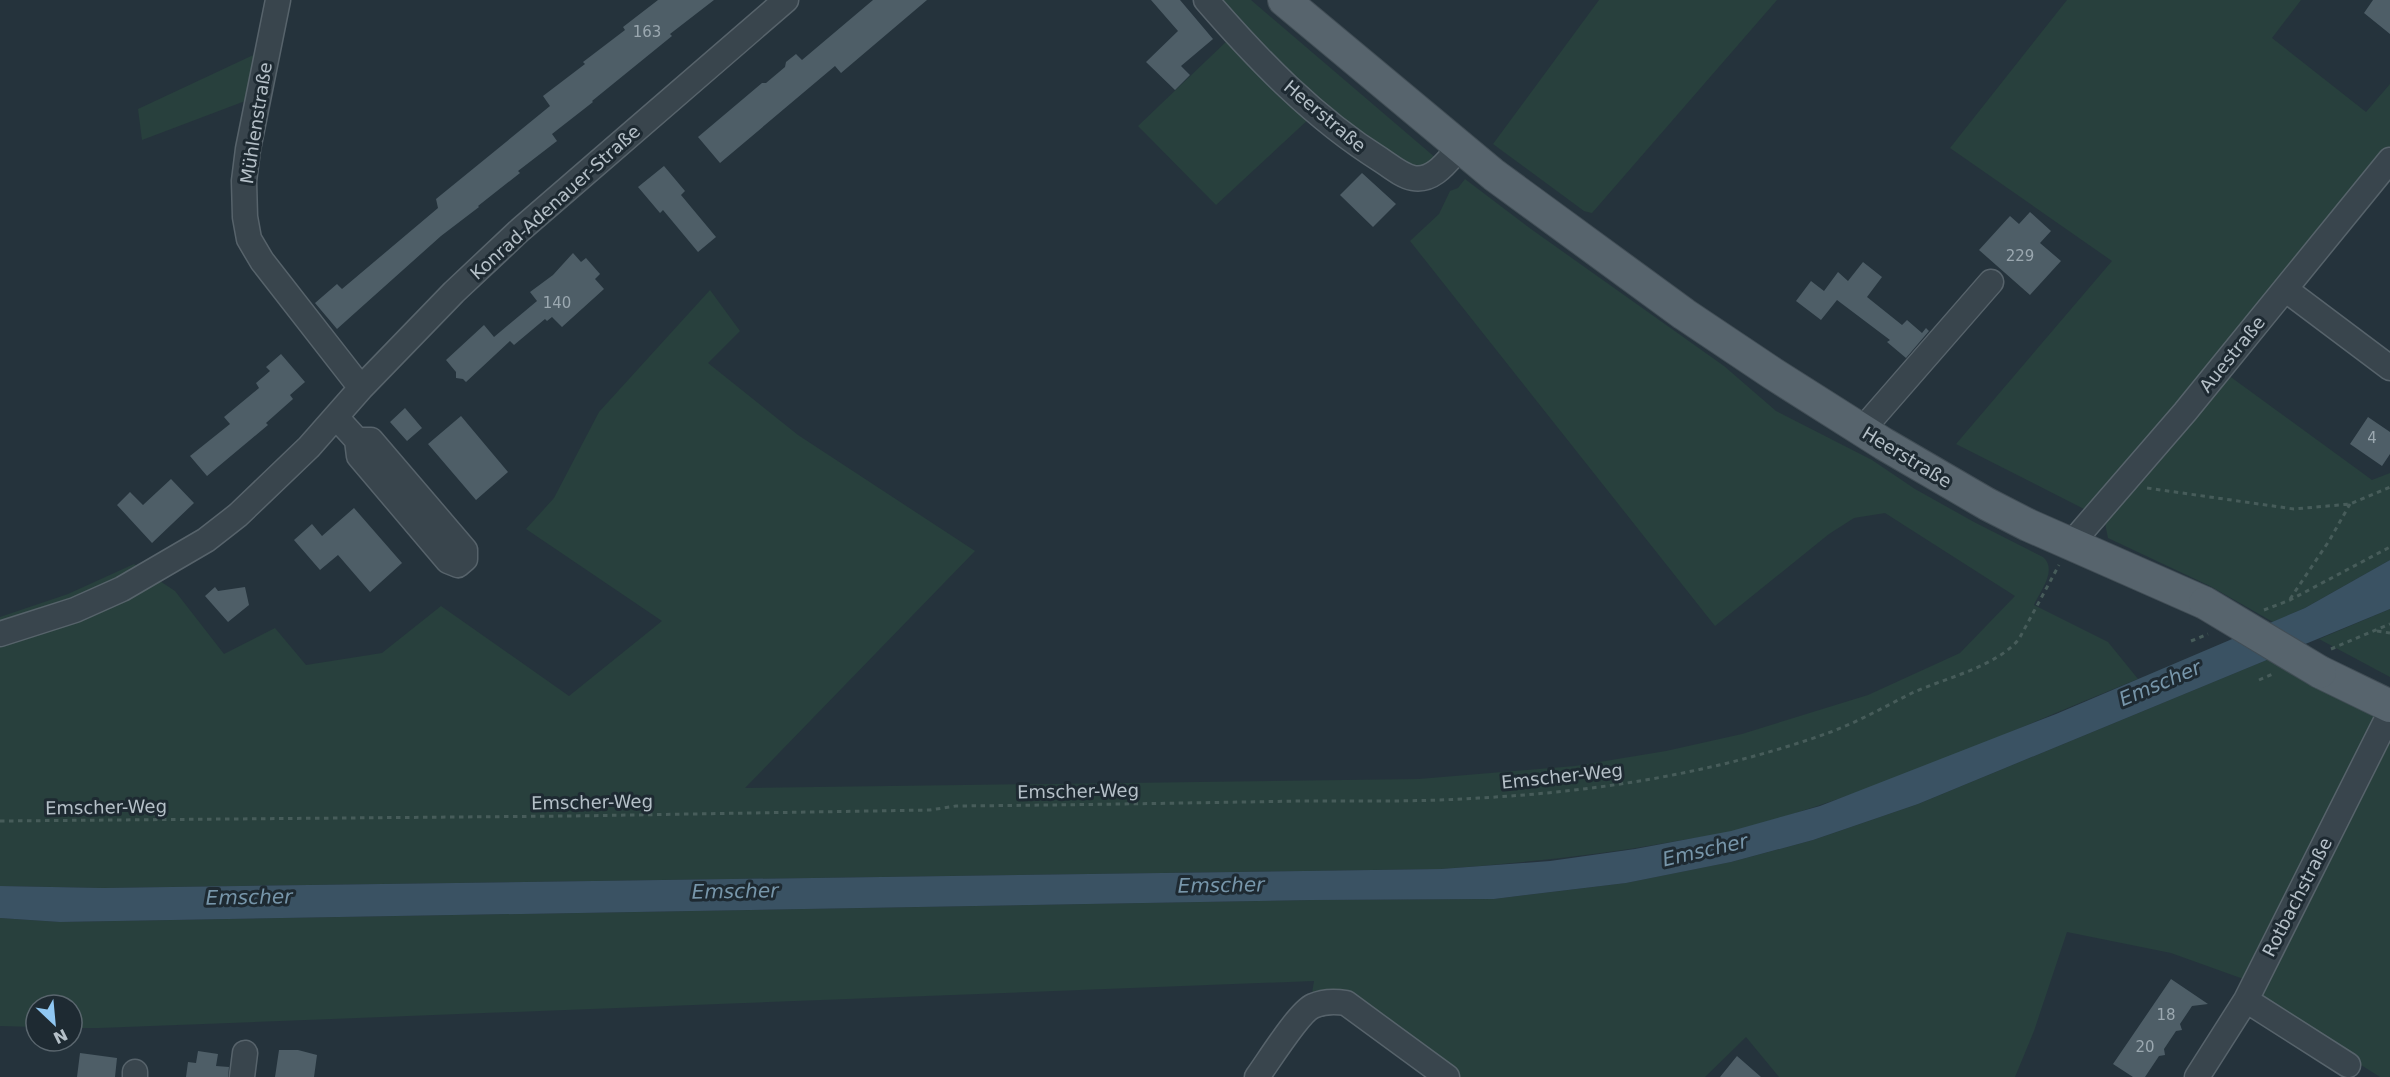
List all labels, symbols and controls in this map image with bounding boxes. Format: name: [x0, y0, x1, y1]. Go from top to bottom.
house number: 163: [633, 23, 661, 41]
street label: Mühlenstraße: [236, 61, 276, 185]
street label: Heerstraße: [1280, 76, 1370, 156]
street label: Konrad-Adenauer-Straße: [466, 120, 644, 284]
house number: 229: [2006, 247, 2034, 265]
house number: 140: [543, 294, 571, 312]
street label: Auestraße: [2195, 312, 2269, 396]
street label: Heerstraße: [1859, 422, 1955, 492]
house number: 4: [2367, 429, 2377, 447]
water label: Emscher: [2115, 654, 2206, 711]
street label: Emscher-Weg: [1500, 759, 1624, 793]
street label: Emscher-Weg: [1017, 779, 1139, 803]
street label: Emscher-Weg: [531, 790, 653, 814]
street label: Emscher-Weg: [45, 795, 167, 819]
water label: Emscher: [1660, 828, 1752, 871]
street label: Rotbachstraße: [2258, 834, 2336, 960]
water label: Emscher: [1177, 872, 1266, 898]
water label: Emscher: [691, 878, 780, 904]
water label: Emscher: [205, 884, 294, 910]
north arrow: [24, 993, 84, 1053]
house number: 18: [2156, 1006, 2176, 1024]
text: N: [50, 1025, 71, 1048]
house number: 20: [2135, 1038, 2155, 1056]

